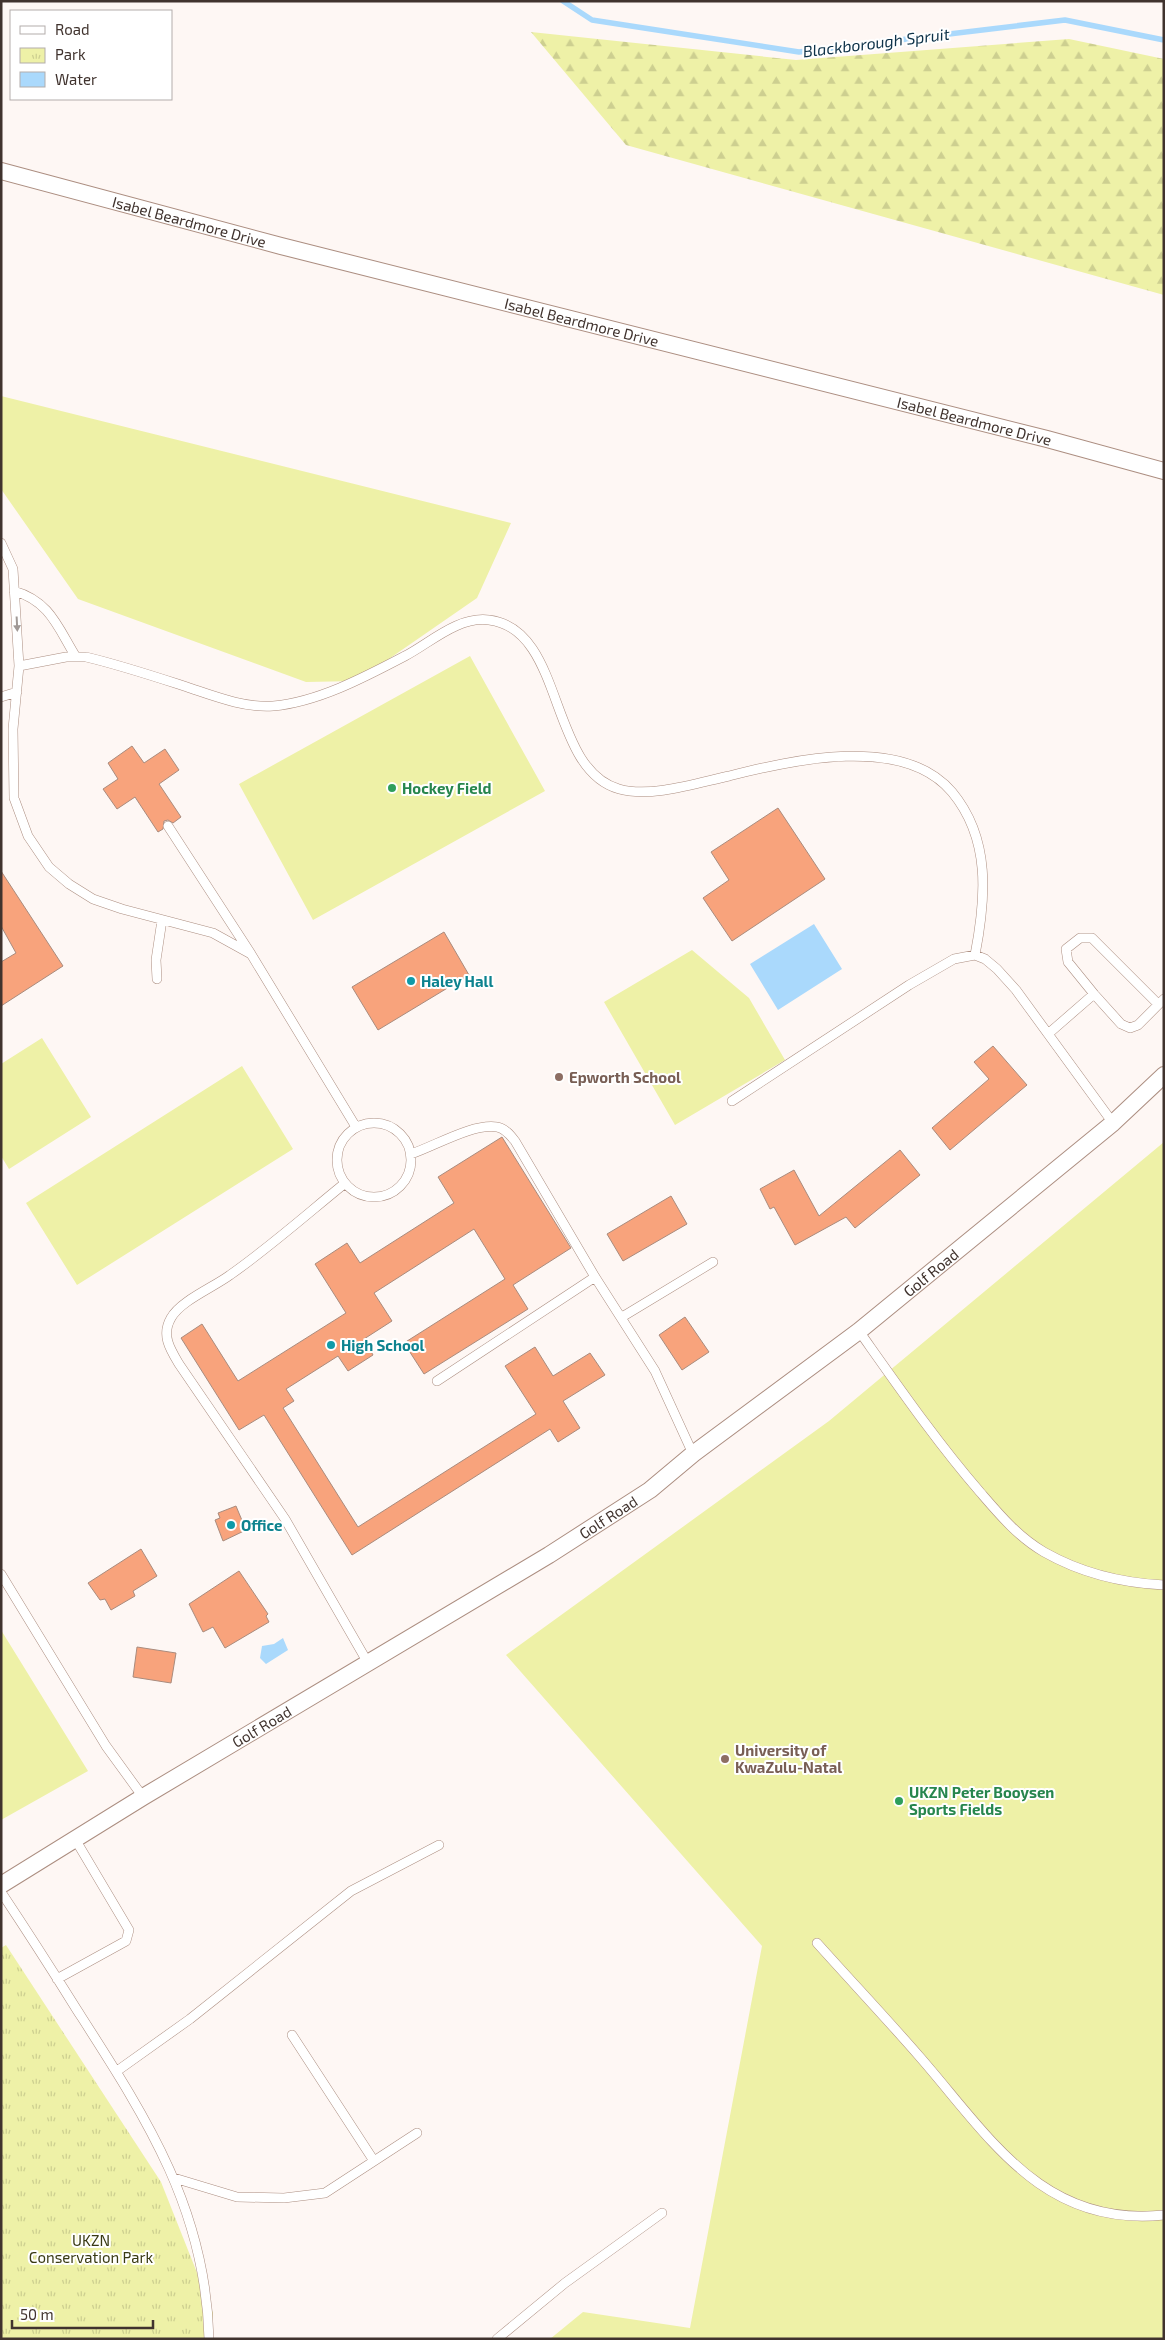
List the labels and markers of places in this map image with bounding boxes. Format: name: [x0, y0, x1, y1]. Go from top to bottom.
place label: Hockey Field: [402, 779, 492, 798]
marker: Hockey Field: [386, 782, 398, 794]
place label: Haley Hall: [421, 972, 493, 991]
marker: Haley Hall: [405, 975, 417, 987]
place label: Epworth School: [569, 1068, 681, 1086]
marker: Epworth School: [553, 1071, 565, 1083]
place label: High School: [341, 1336, 425, 1354]
marker: High School: [325, 1339, 337, 1351]
place label: Office: [241, 1516, 283, 1534]
marker: Office: [225, 1519, 237, 1531]
place label: University of KwaZulu-Natal: [735, 1741, 842, 1776]
marker: University of KwaZulu-Natal: [719, 1753, 731, 1765]
place label: UKZN Peter Booysen Sports Fields: [909, 1783, 1054, 1818]
marker: UKZN Peter Booysen Sports Fields: [893, 1795, 905, 1807]

